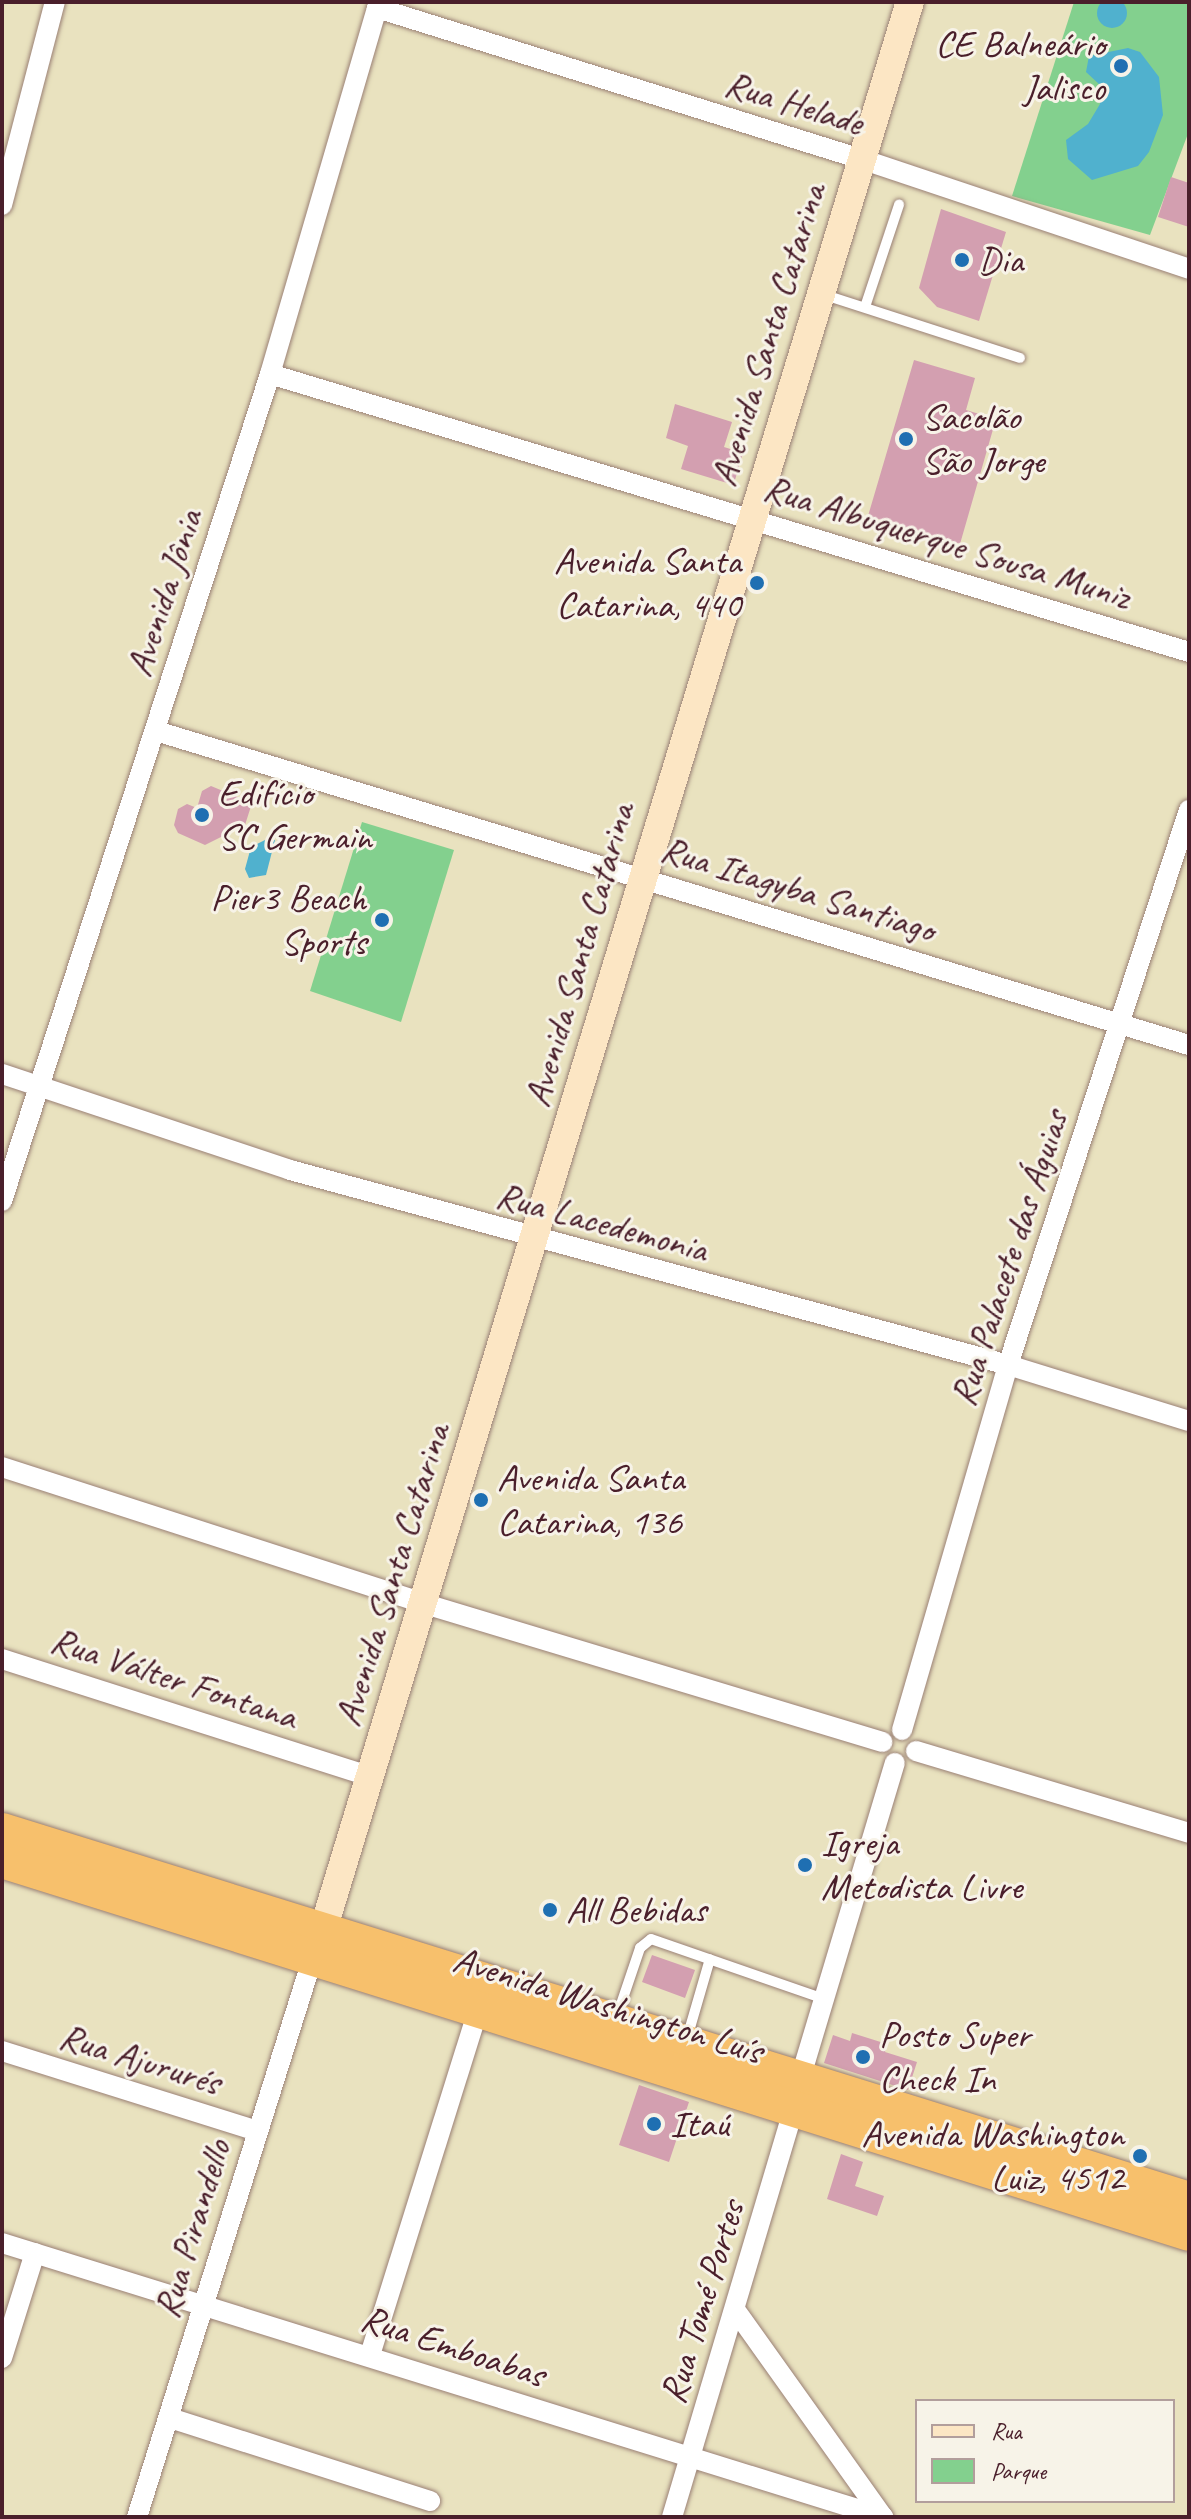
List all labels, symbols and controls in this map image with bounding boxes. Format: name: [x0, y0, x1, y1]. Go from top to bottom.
place label: CE Balneário Jalisco: [935, 21, 1105, 110]
marker: CE Balneário Jalisco: [1112, 57, 1130, 75]
street label: Rua Helade: [720, 61, 868, 145]
street label: Avenida Santa Catarina: [700, 178, 836, 492]
place label: Dia: [978, 237, 1023, 283]
marker: Dia: [953, 251, 971, 269]
place label: Sacolão São Jorge: [922, 394, 1044, 484]
marker: Sacolão São Jorge: [897, 430, 915, 448]
street label: Rua Albuquerque Sousa Muniz: [759, 465, 1135, 619]
street label: Avenida Jônia: [116, 504, 212, 682]
place label: Avenida Santa Catarina, 440: [554, 538, 741, 628]
marker: Avenida Santa Catarina, 440: [748, 574, 766, 592]
place label: Edifício SC Germain: [218, 770, 371, 860]
street label: Avenida Santa Catarina: [514, 798, 644, 1112]
marker: Edifício SC Germain: [193, 806, 211, 824]
street label: Rua Itagyba Santiago: [656, 826, 940, 952]
place label: Pier3 Beach Sports: [210, 875, 366, 964]
marker: Pier3 Beach Sports: [373, 911, 391, 929]
street label: Rua Palacete das Águias: [940, 1105, 1078, 1411]
street label: Rua Lacedemonia: [491, 1172, 713, 1272]
street label: Avenida Santa Catarina: [324, 1418, 460, 1732]
place label: Avenida Santa Catarina, 136: [497, 1455, 684, 1544]
marker: Avenida Santa Catarina, 136: [472, 1491, 490, 1509]
street label: Rua Válter Fontana: [46, 1617, 302, 1739]
place label: Igreja Metodista Livre: [821, 1820, 1023, 1910]
marker: Igreja Metodista Livre: [796, 1856, 814, 1874]
place label: All Bebidas: [566, 1887, 706, 1933]
marker: All Bebidas: [541, 1901, 559, 1919]
street label: Avenida Washington Luís: [448, 1936, 768, 2074]
place label: Posto Super Check In: [879, 2012, 1029, 2102]
street label: Rua Ajururés: [54, 2013, 226, 2105]
marker: Posto Super Check In: [854, 2048, 872, 2066]
place label: Itaú: [670, 2101, 729, 2147]
place label: Avenida Washington Luiz, 4512: [861, 2111, 1124, 2200]
marker: Itaú: [645, 2115, 663, 2133]
street label: Rua Pirandello: [144, 2135, 240, 2323]
marker: Avenida Washington Luiz, 4512: [1131, 2147, 1149, 2165]
street label: Rua Tomé Portes: [650, 2195, 754, 2409]
street label: Rua Emboabas: [356, 2295, 550, 2397]
legend: [915, 2399, 1175, 2503]
text: Rua: [991, 2416, 1022, 2446]
text: Parque: [991, 2456, 1046, 2486]

